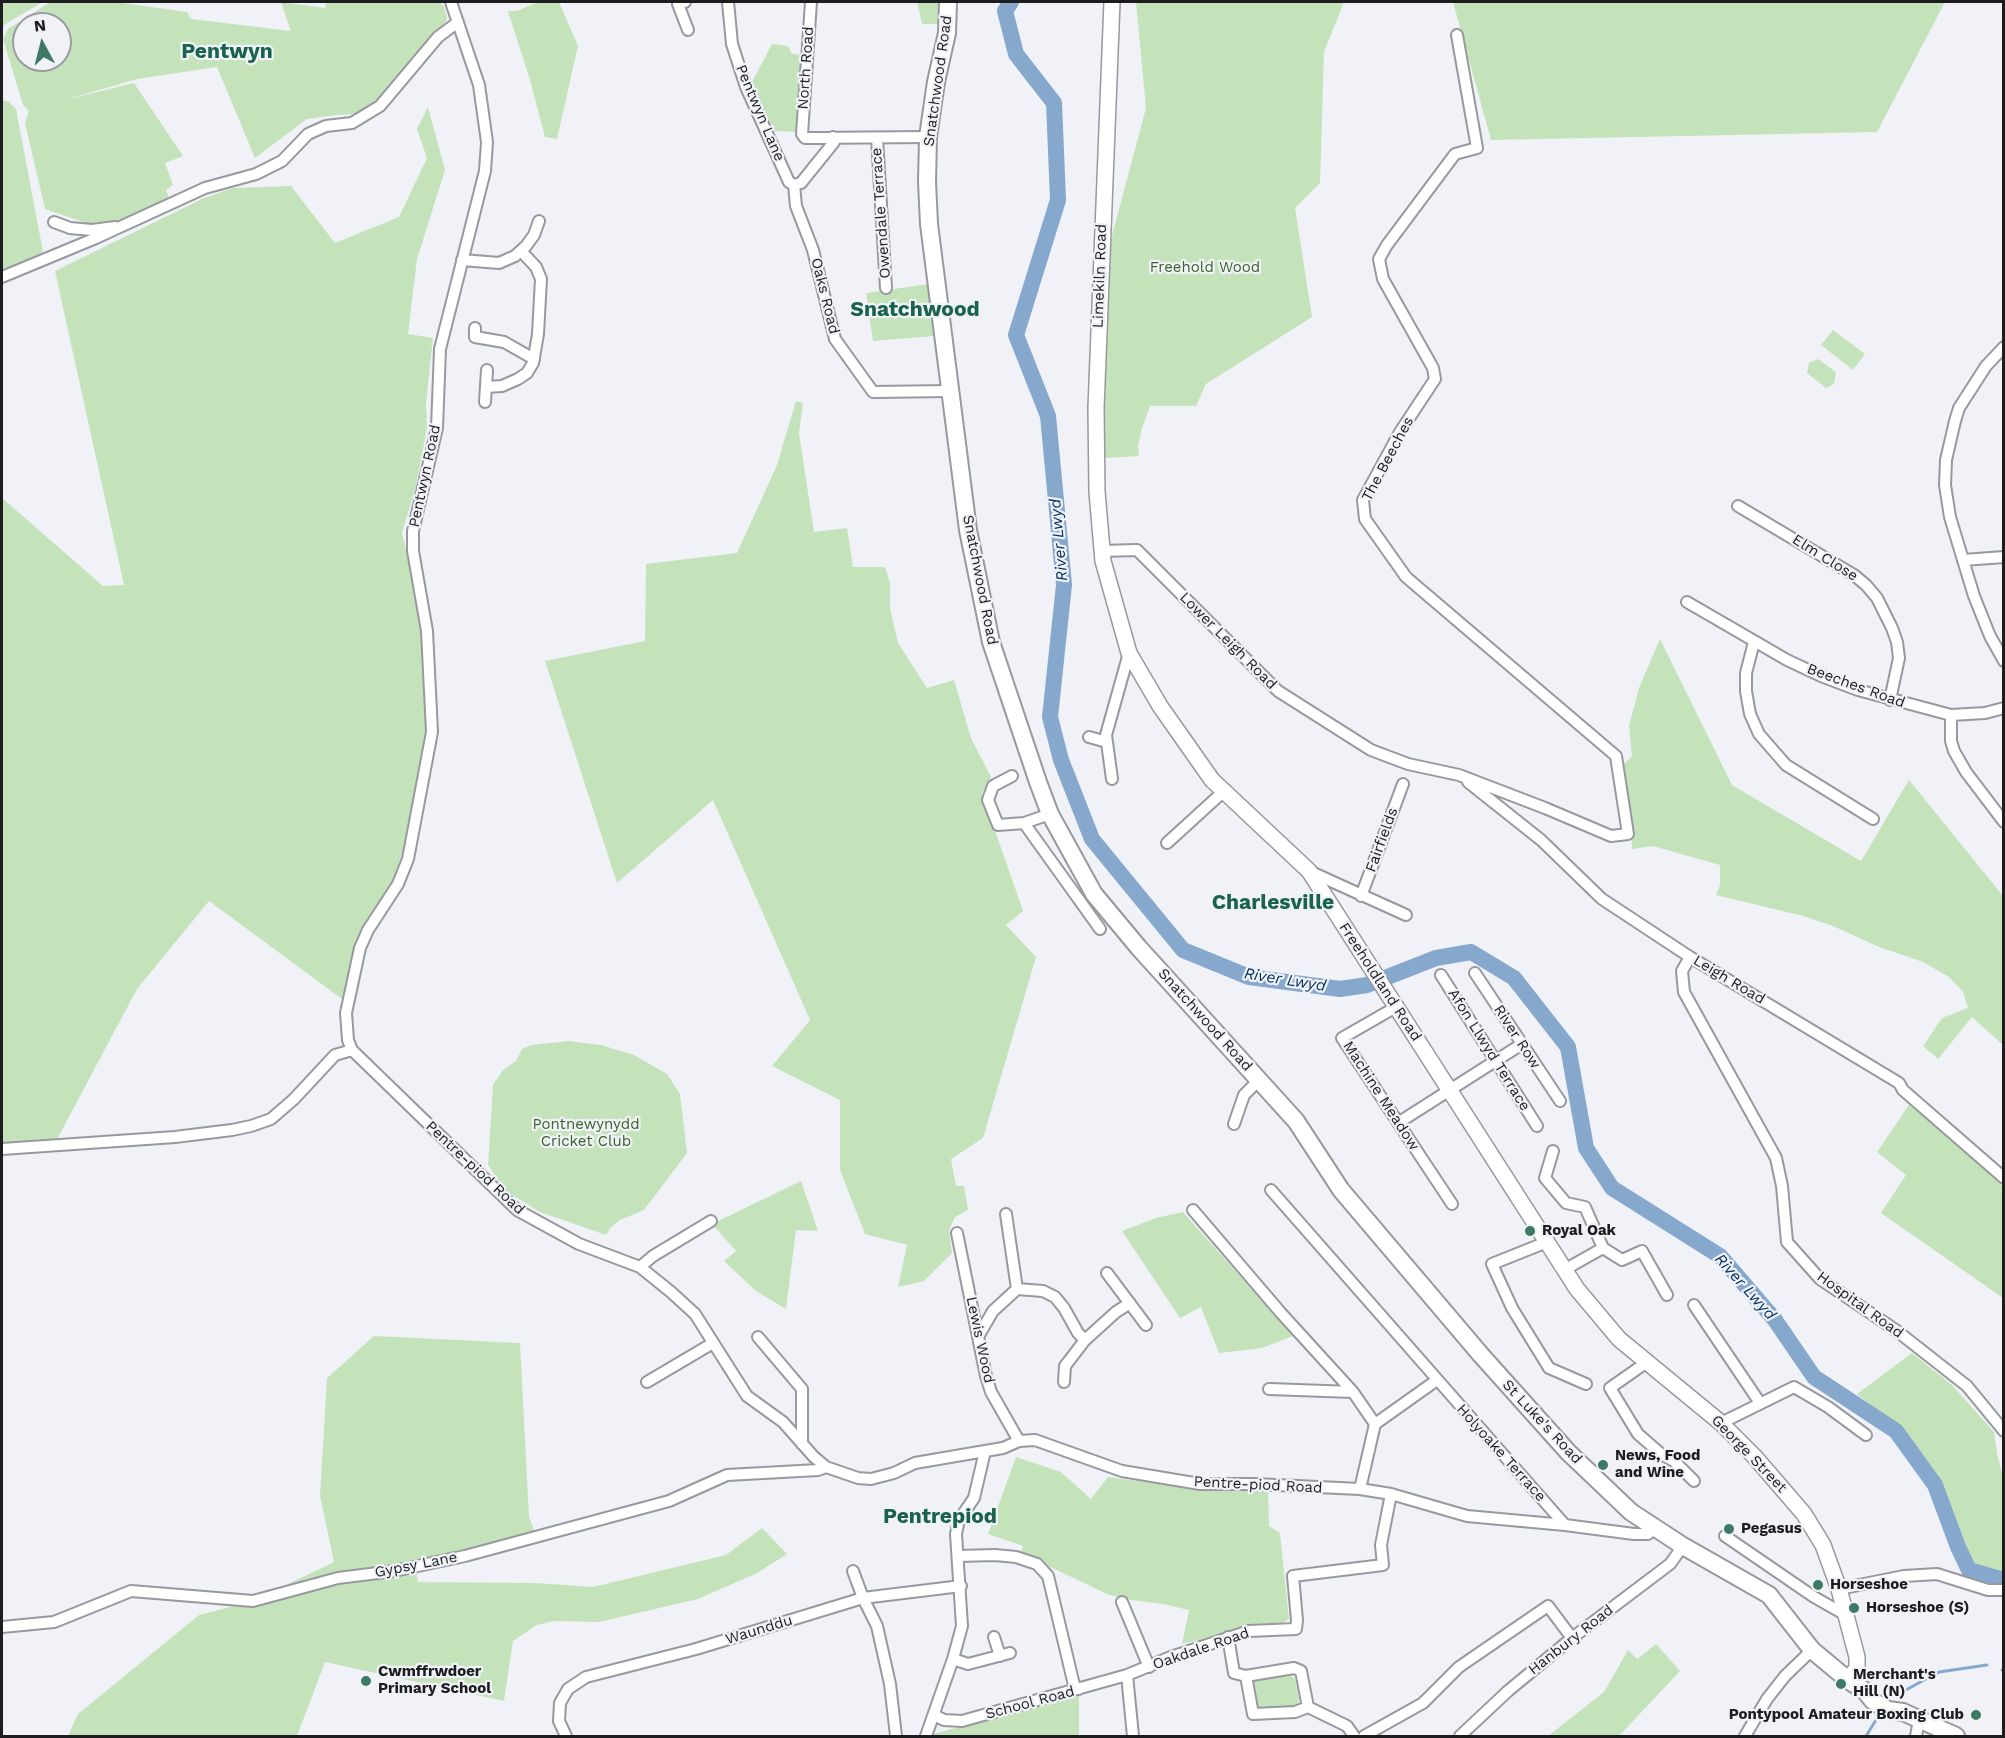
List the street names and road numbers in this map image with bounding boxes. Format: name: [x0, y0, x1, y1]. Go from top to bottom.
street label: Snatchwood Road: [920, 14, 956, 148]
street label: North Road: [794, 26, 818, 110]
street label: Pentwyn Lane: [732, 62, 788, 164]
street label: Owendale Terrace: [867, 147, 895, 279]
street label: Limekiln Road: [1089, 224, 1111, 328]
street label: Oaks Road: [807, 256, 843, 336]
street label: The Beeches: [1358, 414, 1418, 504]
street label: Pentwyn Road: [405, 423, 445, 529]
street label: Snatchwood Road: [959, 513, 1001, 647]
street label: Elm Close: [1789, 531, 1861, 585]
street label: Lower Leigh Road: [1176, 589, 1280, 693]
street label: Beeches Road: [1804, 660, 1908, 712]
street label: Fairfields: [1362, 805, 1402, 875]
street label: Freeholdland Road: [1335, 919, 1425, 1045]
street label: Leigh Road: [1690, 952, 1768, 1008]
street label: Snatchwood Road: [1154, 965, 1256, 1075]
street label: Afon Llwyd Terrace: [1444, 986, 1534, 1114]
street label: River Row: [1490, 1002, 1544, 1072]
street label: Machine Meadow: [1339, 1038, 1423, 1154]
street label: Pentre-piod Road: [422, 1117, 528, 1219]
street label: Hospital Road: [1813, 1268, 1907, 1342]
street label: Lewis Wood: [962, 1295, 998, 1385]
street label: St Luke's Road: [1498, 1376, 1586, 1468]
street label: Holyoake Terrace: [1452, 1401, 1550, 1505]
street label: George Street: [1707, 1411, 1791, 1497]
street label: Pentre-piod Road: [1193, 1473, 1323, 1497]
street label: Gypsy Lane: [373, 1548, 459, 1582]
street label: Hanbury Road: [1525, 1601, 1617, 1679]
street label: Waunddu: [723, 1611, 795, 1649]
street label: Oakdale Road: [1150, 1624, 1252, 1674]
street label: School Road: [983, 1682, 1077, 1724]

